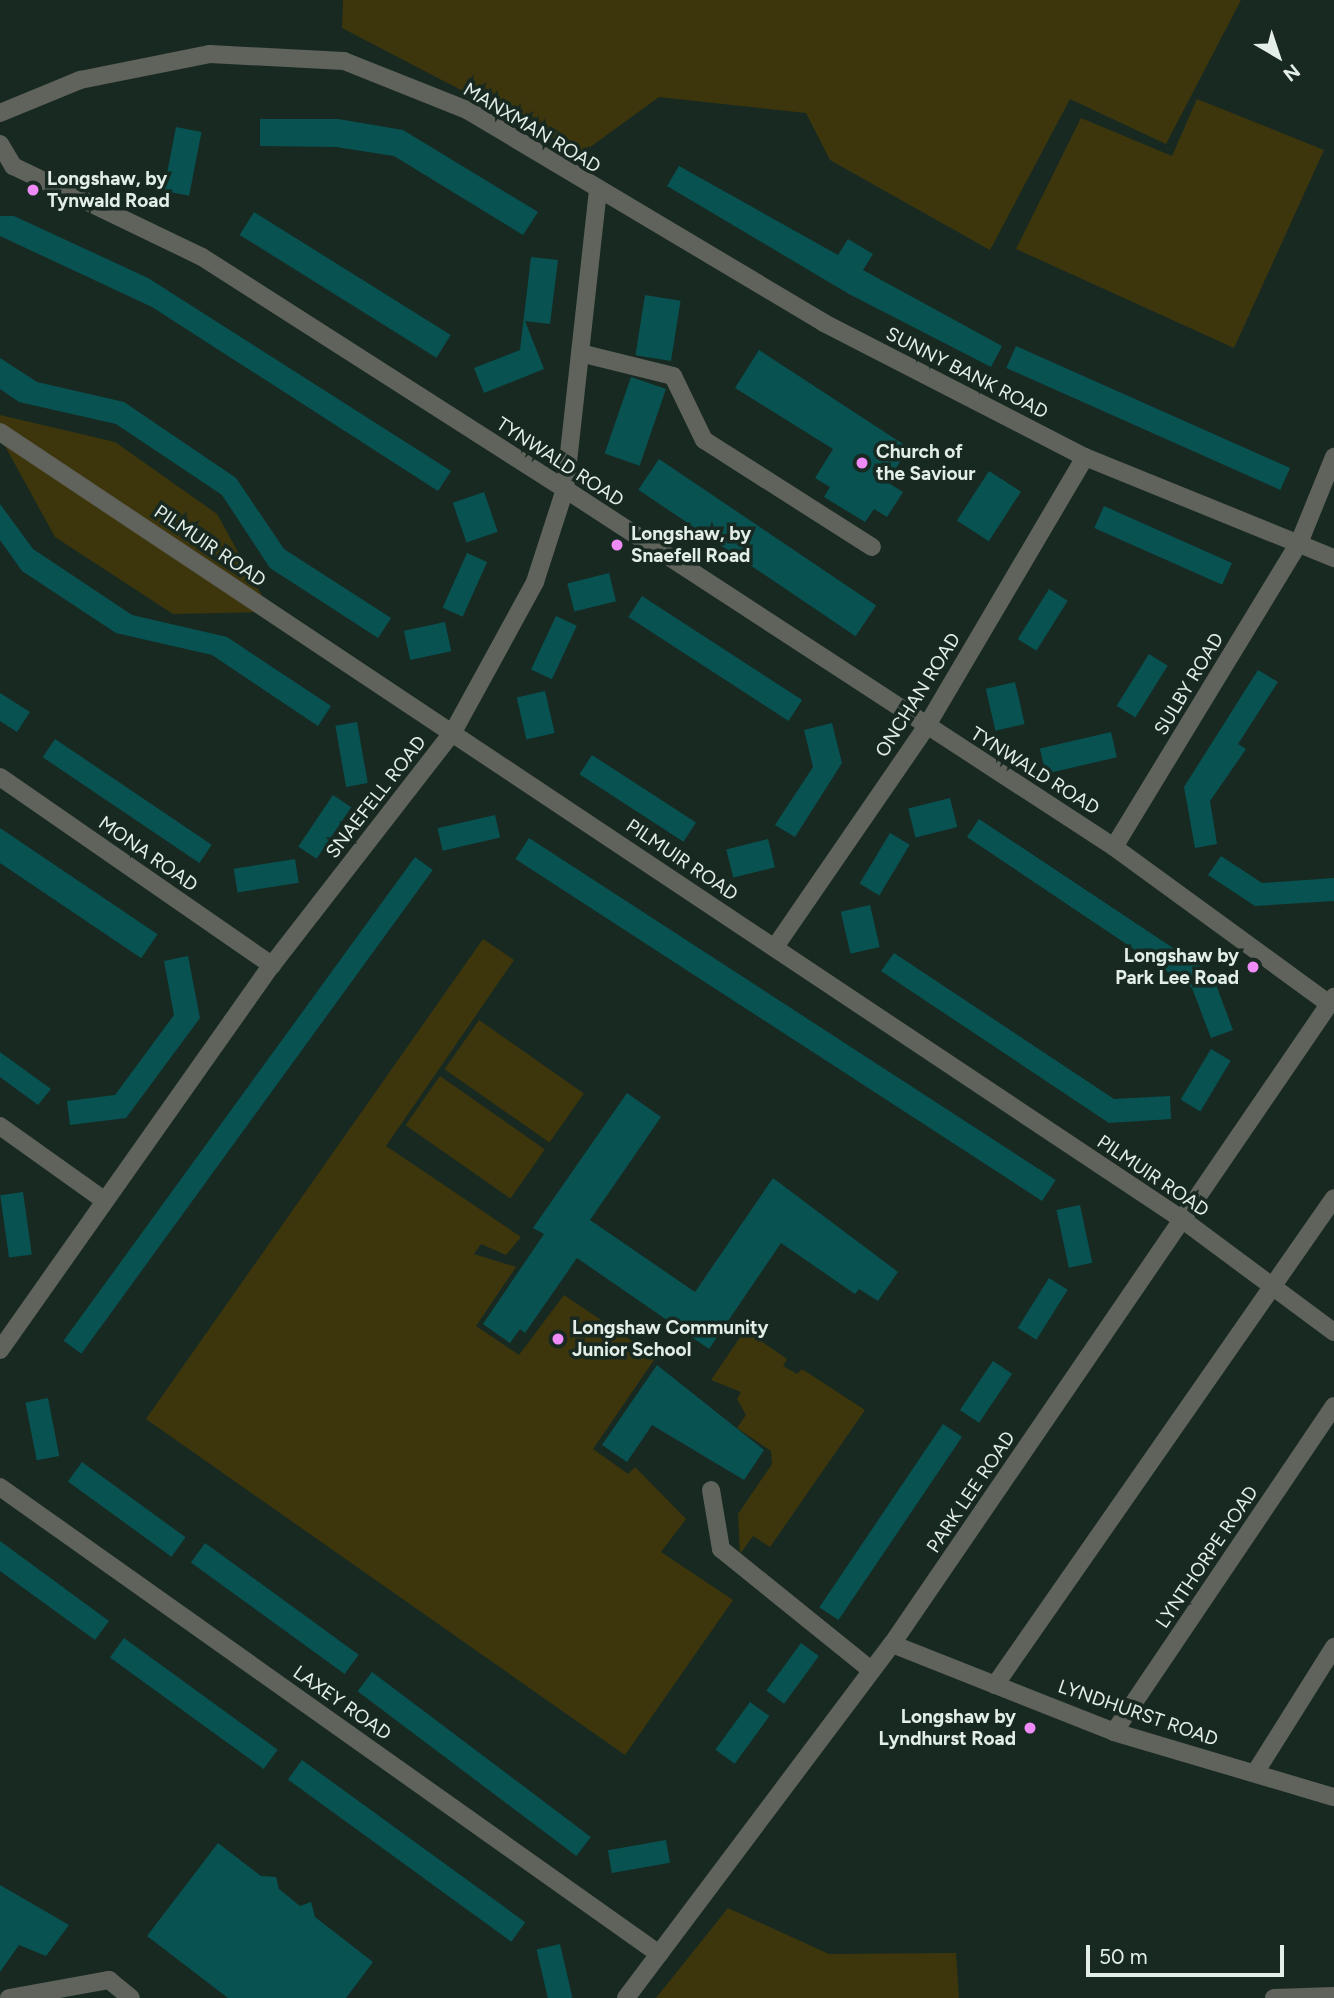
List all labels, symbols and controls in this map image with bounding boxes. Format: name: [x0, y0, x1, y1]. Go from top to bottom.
north arrow: [1243, 21, 1313, 91]
text: N: [1279, 59, 1304, 86]
street label: MANXMAN ROAD: [459, 78, 605, 178]
place label: Longshaw, by Tynwald Road: [47, 168, 170, 212]
marker: Longshaw, by Tynwald Road: [25, 182, 41, 198]
street label: SUNNY BANK ROAD: [882, 322, 1052, 424]
street label: TYNWALD ROAD: [492, 412, 628, 512]
place label: Church of the Saviour: [876, 441, 975, 485]
marker: Church of the Saviour: [854, 455, 870, 471]
street label: PILMUIR ROAD: [150, 500, 270, 592]
place label: Longshaw, by Snaefell Road: [631, 523, 751, 567]
marker: Longshaw, by Snaefell Road: [609, 537, 625, 553]
street label: ONCHAN ROAD: [871, 629, 965, 761]
street label: SULBY ROAD: [1150, 629, 1228, 739]
street label: TYNWALD ROAD: [966, 722, 1104, 820]
street label: SNAEFELL ROAD: [321, 731, 431, 863]
street label: MONA ROAD: [94, 811, 202, 897]
street label: PILMUIR ROAD: [622, 814, 742, 906]
place label: Longshaw by Park Lee Road: [1115, 945, 1239, 989]
marker: Longshaw by Park Lee Road: [1245, 959, 1261, 975]
street label: PILMUIR ROAD: [1093, 1130, 1213, 1222]
place label: Longshaw Community Junior School: [572, 1317, 768, 1361]
marker: Longshaw Community Junior School: [550, 1331, 566, 1347]
street label: PARK LEE ROAD: [922, 1427, 1020, 1557]
street label: LYNTHORPE ROAD: [1151, 1482, 1263, 1632]
street label: LAXEY ROAD: [289, 1661, 395, 1745]
street label: LYNDHURST ROAD: [1055, 1675, 1221, 1751]
place label: Longshaw by Lyndhurst Road: [879, 1706, 1016, 1750]
marker: Longshaw by Lyndhurst Road: [1022, 1720, 1038, 1736]
scale bar: [1089, 1932, 1287, 1976]
text: 50 m: [1099, 1944, 1148, 1969]

